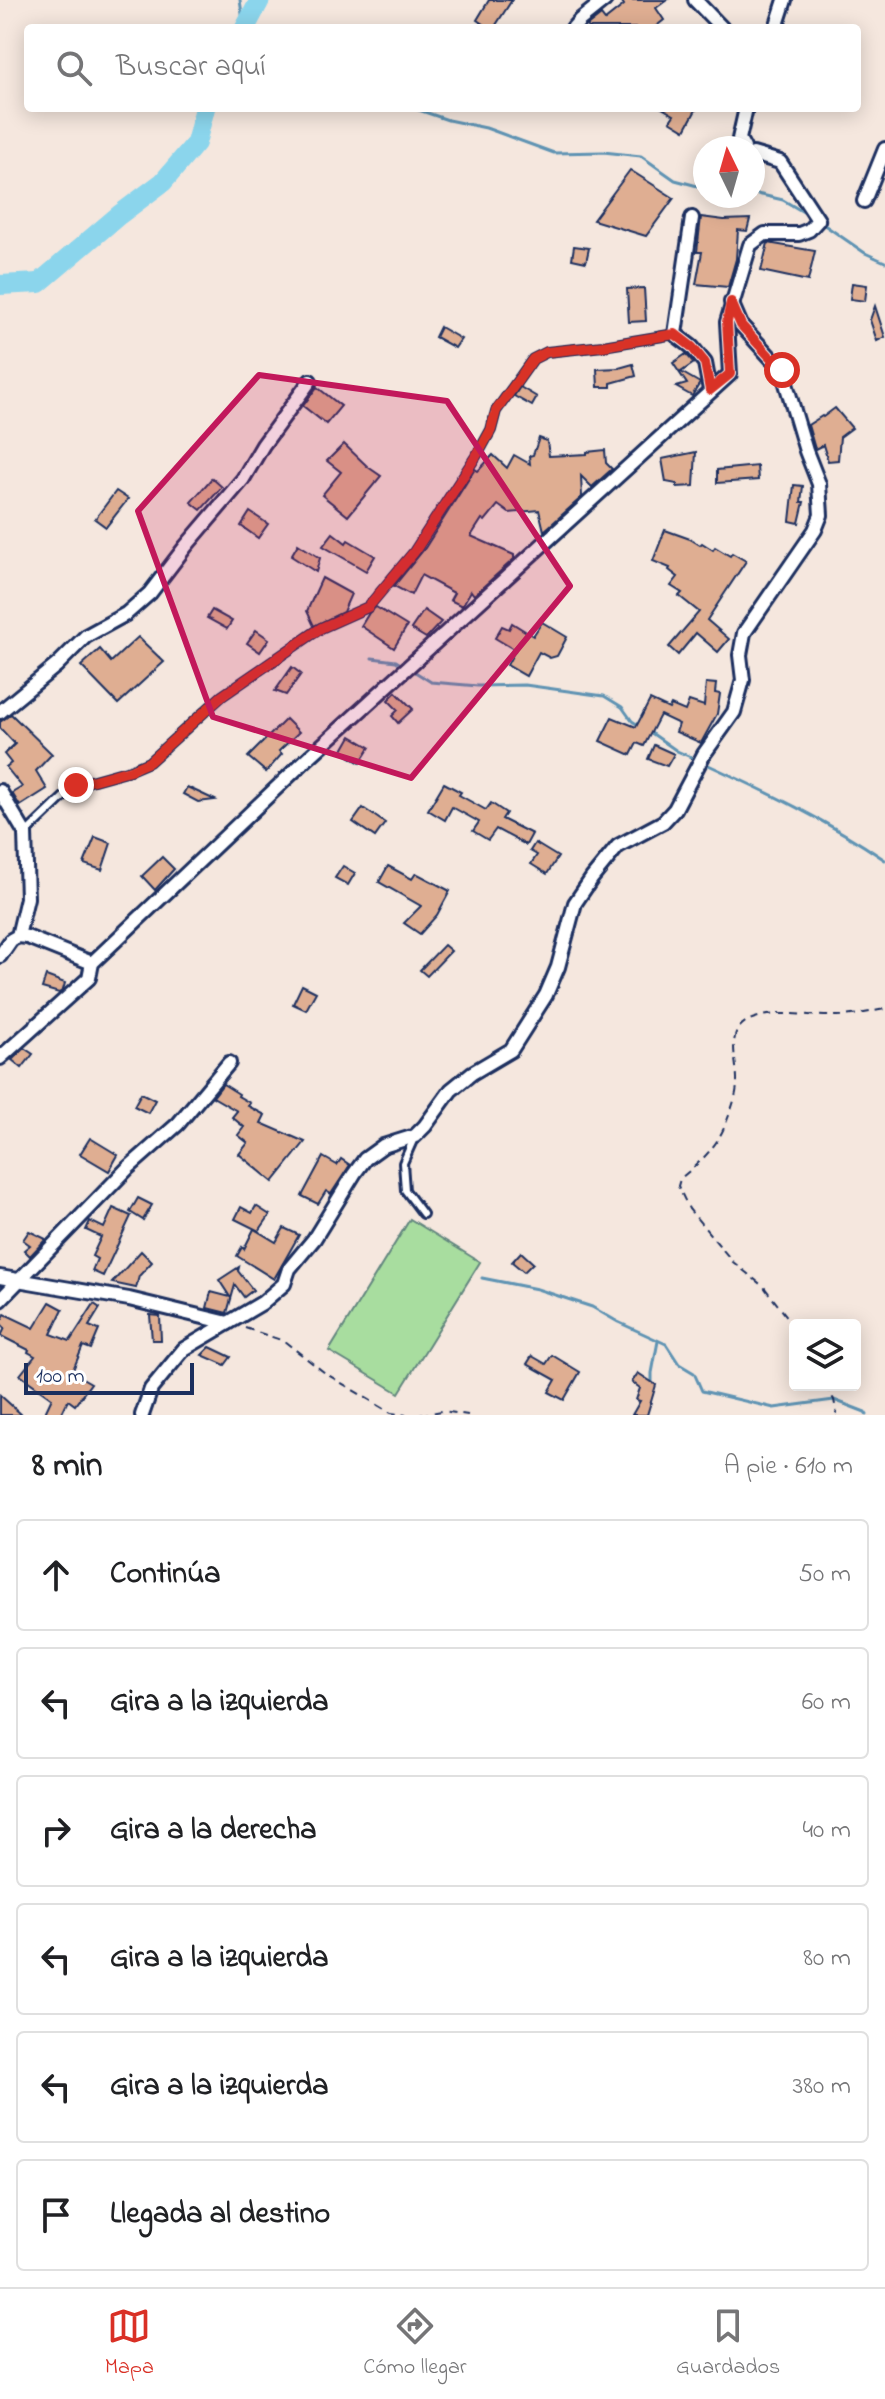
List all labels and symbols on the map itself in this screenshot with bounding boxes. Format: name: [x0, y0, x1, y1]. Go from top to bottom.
north arrow: [693, 136, 765, 208]
route start: [764, 352, 800, 388]
route end: [58, 767, 94, 803]
scale bar: [24, 1359, 194, 1395]

